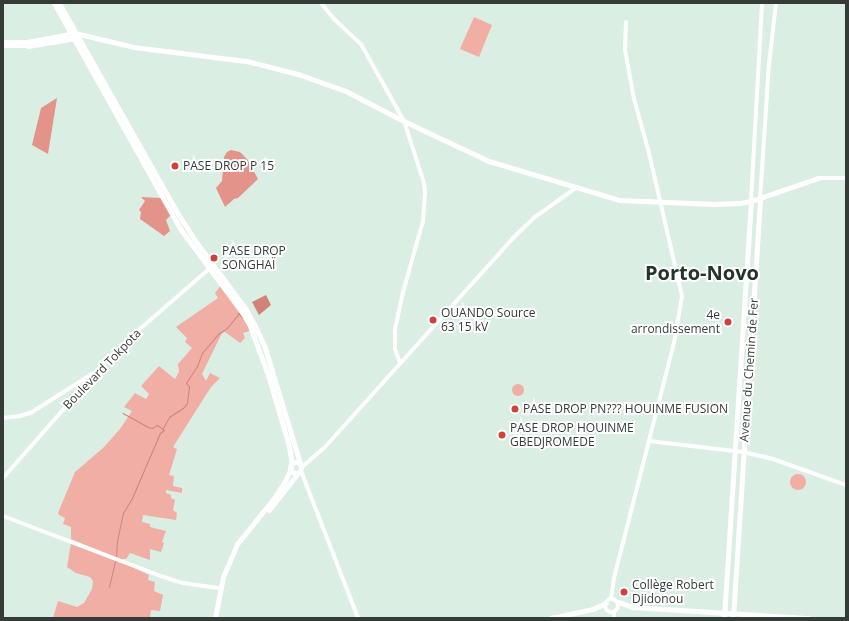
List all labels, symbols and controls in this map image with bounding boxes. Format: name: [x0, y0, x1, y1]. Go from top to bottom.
place label: PASE DROP P 15: [183, 159, 274, 173]
marker: PASE DROP P 15: [170, 161, 180, 171]
place label: PASE DROP SONGHAÏ: [222, 244, 286, 272]
marker: PASE DROP SONGHAÏ: [209, 253, 219, 263]
district label: Porto-Novo: [645, 260, 759, 284]
street label: Avenue du Chemin de Fer: [737, 298, 761, 442]
place label: OUANDO Source 63 15 kV: [441, 306, 535, 334]
place label: 4e arrondissement: [631, 308, 720, 336]
marker: OUANDO Source 63 15 kV: [428, 315, 438, 325]
marker: 4e arrondissement: [723, 317, 733, 327]
street label: Boulevard Tokpota: [60, 326, 144, 412]
place label: PASE DROP PN??? HOUINME FUSION: [523, 402, 728, 416]
marker: PASE DROP PN??? HOUINME FUSION: [510, 404, 520, 414]
place label: PASE DROP HOUINME GBEDJROMEDE: [510, 421, 634, 449]
marker: PASE DROP HOUINME GBEDJROMEDE: [497, 430, 507, 440]
place label: Collège Robert Djidonou: [632, 578, 714, 606]
marker: Collège Robert Djidonou: [619, 587, 629, 597]

